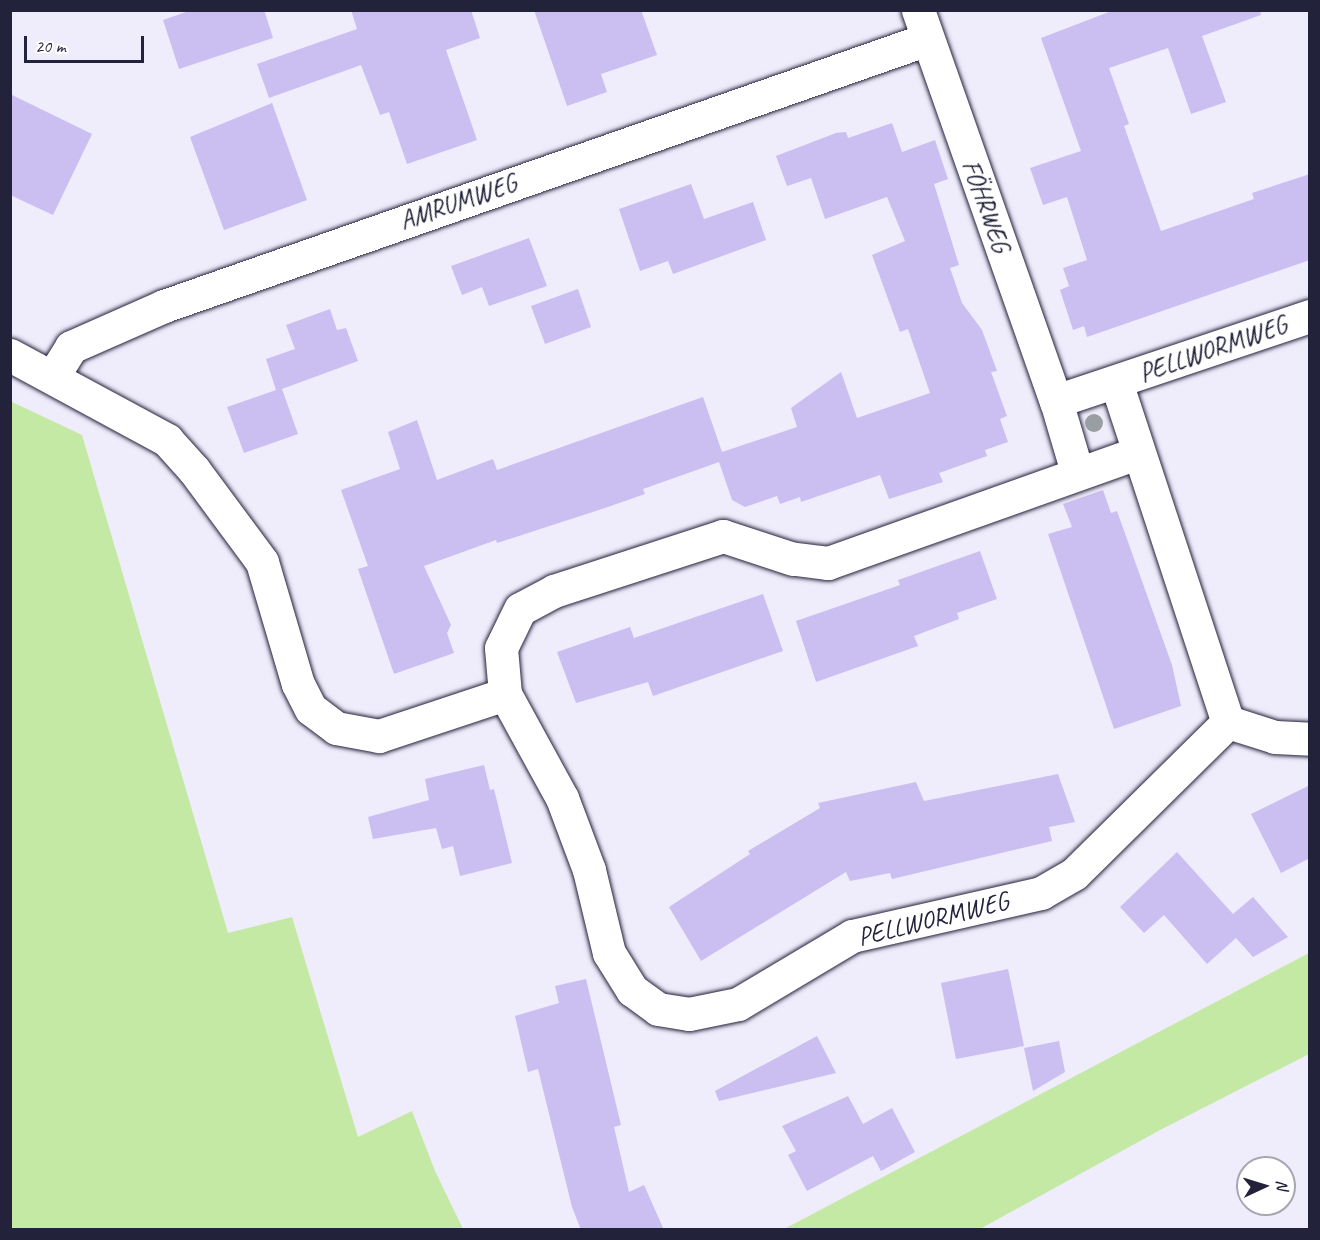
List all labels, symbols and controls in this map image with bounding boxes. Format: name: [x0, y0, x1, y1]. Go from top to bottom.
scale bar: [27, 24, 147, 62]
text: 20 m: [35, 35, 66, 57]
street label: FÖHRWEG: [955, 156, 1017, 256]
street label: AMRUMWEG: [395, 167, 521, 237]
street label: PELLWORMWEG: [1135, 309, 1291, 389]
street label: PELLWORMWEG: [854, 885, 1012, 953]
north arrow: [1236, 1156, 1296, 1216]
text: N: [1272, 1179, 1292, 1191]

